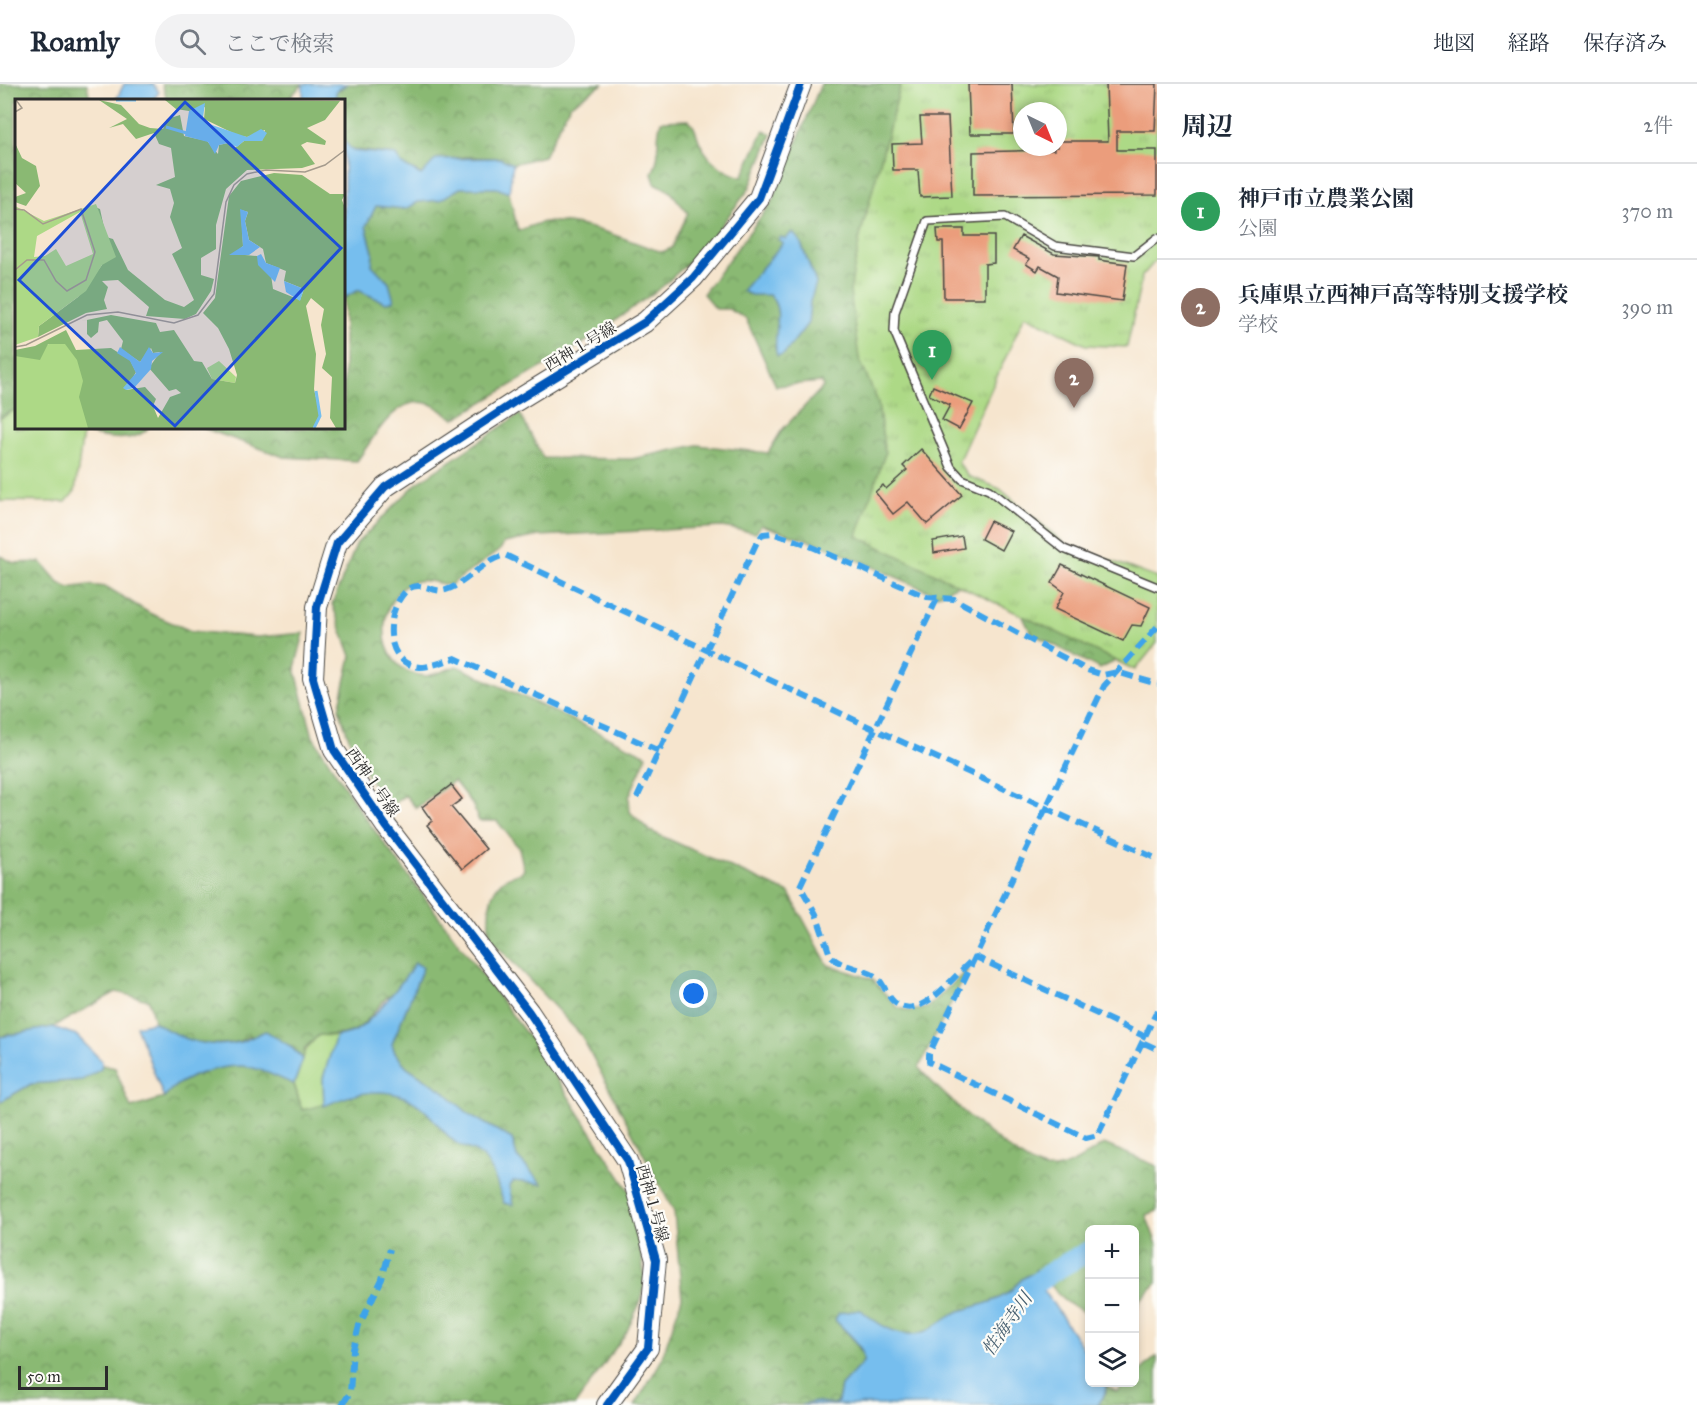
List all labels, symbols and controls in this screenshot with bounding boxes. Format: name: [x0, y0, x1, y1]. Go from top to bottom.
search box: [155, 14, 575, 68]
text: Roamly: [30, 24, 119, 59]
icon: search: [176, 25, 209, 58]
text: ここで検索: [224, 30, 334, 57]
text: 地図: [1433, 30, 1475, 56]
text: 経路: [1508, 30, 1550, 56]
text: 保存済み: [1583, 30, 1667, 56]
inset map: [15, 99, 345, 429]
north arrow: [1013, 102, 1067, 156]
text: 周辺: [1181, 110, 1233, 142]
text: 2件: [1643, 113, 1673, 137]
text: 神戸市立農業公園: [1238, 185, 1414, 212]
text: 1: [1197, 199, 1204, 223]
text: 370 m: [1622, 199, 1673, 223]
text: 公園: [1238, 216, 1278, 240]
text: 兵庫県立西神戸高等特別支援学校: [1238, 281, 1568, 308]
text: 2: [1196, 295, 1205, 319]
text: 390 m: [1622, 295, 1673, 319]
text: 学校: [1238, 312, 1278, 336]
street label: 西神１号線: [541, 318, 619, 375]
pin: 1: [912, 330, 952, 380]
pin: 2: [1054, 358, 1094, 408]
street label: 西神１号線: [342, 744, 403, 821]
your location: [679, 979, 708, 1008]
street label: 西神１号線: [632, 1162, 673, 1244]
map controls: [1085, 1225, 1139, 1387]
button: +: [1085, 1225, 1139, 1279]
button: −: [1085, 1279, 1139, 1333]
water label: 性海寺川: [977, 1287, 1038, 1360]
button: layers: [1085, 1333, 1139, 1387]
scale bar: [18, 1363, 108, 1390]
text: 50 m: [27, 1367, 61, 1386]

